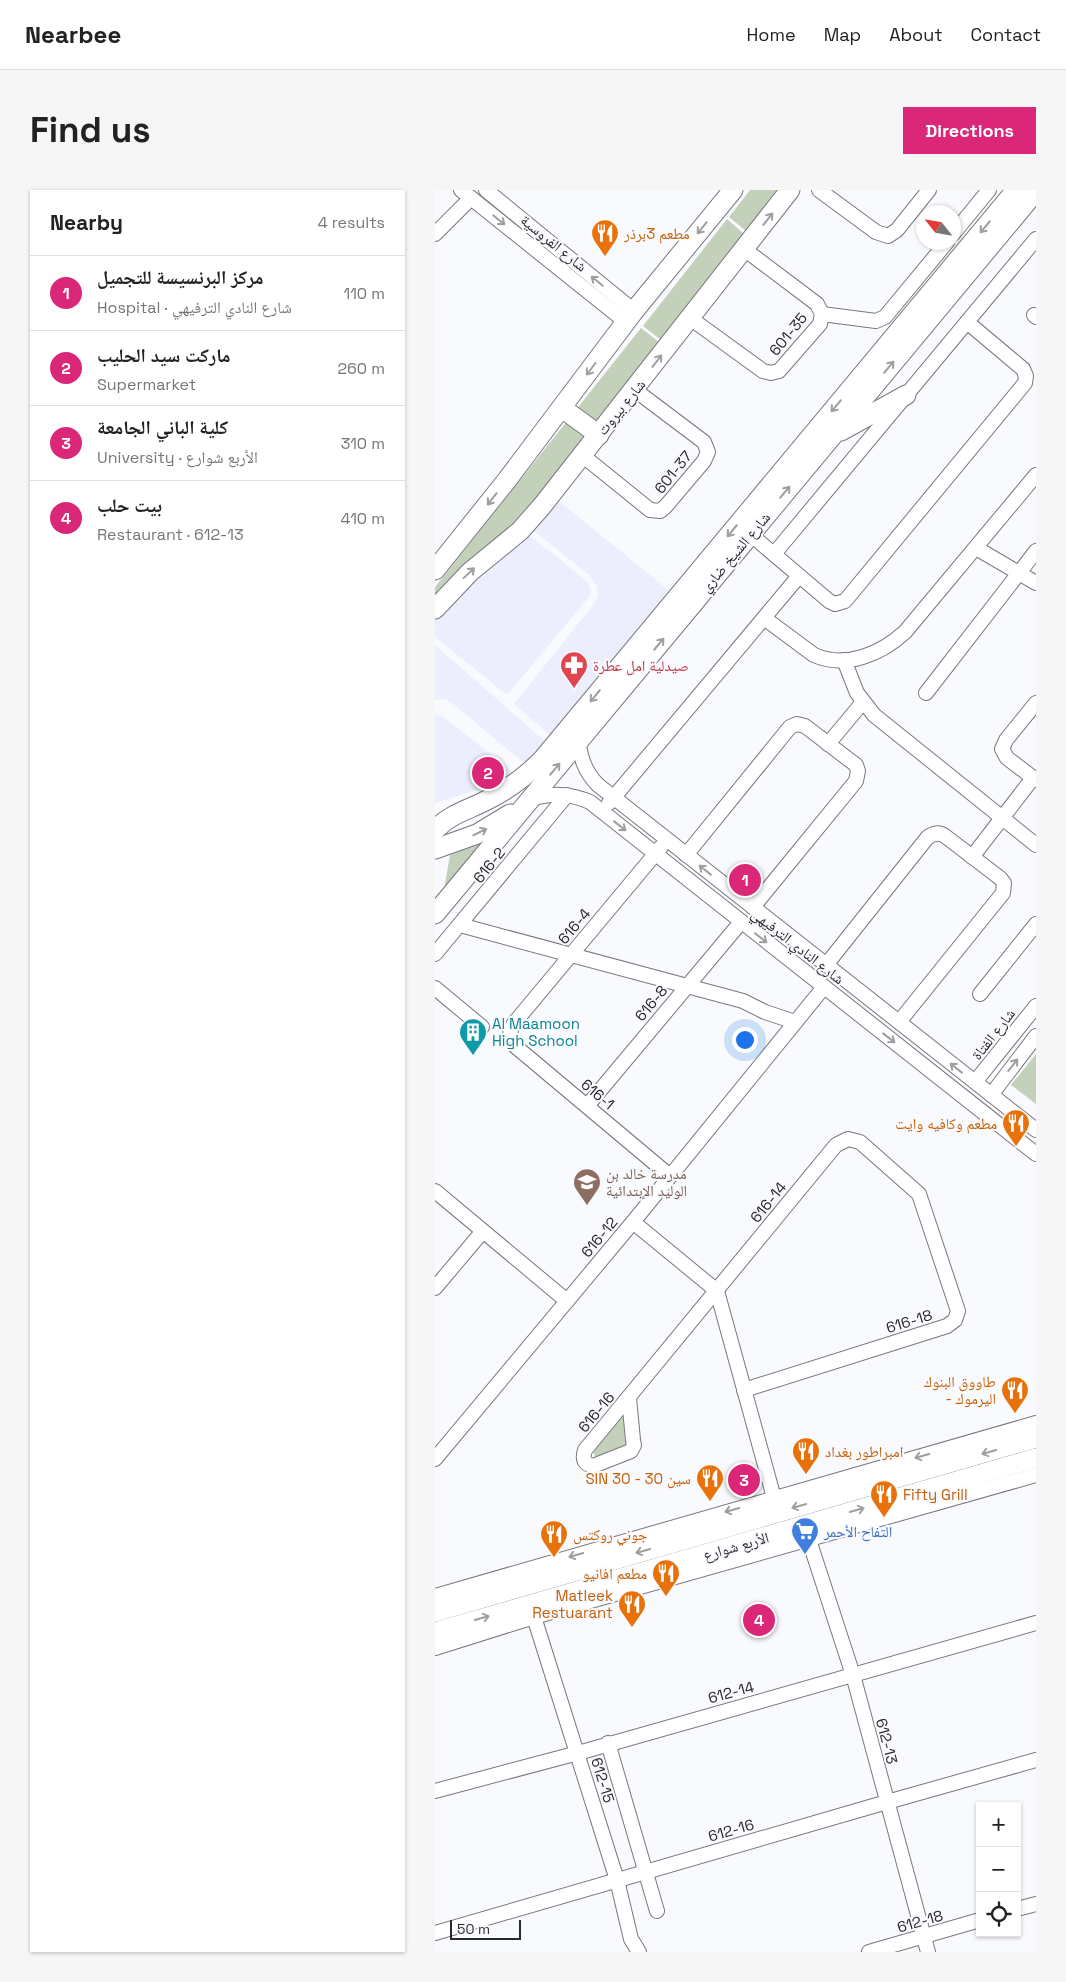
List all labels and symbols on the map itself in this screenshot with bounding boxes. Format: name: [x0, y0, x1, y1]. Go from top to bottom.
north arrow: [916, 205, 961, 250]
street label: شارع الفروسية: [516, 210, 591, 276]
one-way arrow: [762, 213, 773, 226]
one-way arrow: [492, 215, 505, 226]
restaurant icon: مطعم 3برذر: [590, 218, 620, 257]
one-way arrow: [697, 221, 708, 234]
one-way arrow: [980, 221, 991, 234]
place label: مطعم 3برذر: [623, 224, 690, 244]
one-way arrow: [590, 275, 603, 286]
street label: 601-35: [765, 309, 811, 359]
one-way arrow: [652, 354, 662, 368]
one-way arrow: [884, 361, 895, 374]
one-way arrow: [585, 362, 596, 375]
street label: شارع بيروت: [593, 375, 650, 439]
one-way arrow: [831, 399, 842, 412]
street label: 601-37: [650, 447, 696, 497]
one-way arrow: [780, 486, 791, 499]
one-way arrow: [487, 492, 498, 505]
street label: شارع الشيخ ضاري: [696, 508, 776, 598]
one-way arrow: [727, 524, 738, 537]
one-way arrow: [463, 567, 475, 579]
one-way arrow: [653, 637, 664, 650]
pharmacy icon: صيدلية امل عطرة: [559, 650, 589, 689]
place label: صيدلية امل عطرة: [593, 656, 689, 676]
one-way arrow: [589, 689, 600, 702]
pin: 2: [472, 754, 504, 792]
one-way arrow: [549, 762, 560, 775]
one-way arrow: [613, 821, 626, 832]
one-way arrow: [472, 826, 487, 836]
street label: 616-2: [469, 843, 509, 887]
pin: 1: [729, 861, 761, 899]
one-way arrow: [699, 864, 712, 875]
street label: 616-4: [554, 904, 594, 948]
street label: شارع النادي الترفيهي: [746, 904, 848, 990]
one-way arrow: [755, 932, 768, 943]
street label: 616-8: [631, 981, 671, 1025]
street label: شارع الفتاة: [967, 1004, 1020, 1064]
place label: Al Maamoon High School: [492, 1014, 580, 1050]
building icon: Al Maamoon High School: [458, 1017, 488, 1056]
your location: [732, 1027, 758, 1053]
one-way arrow: [882, 1033, 895, 1044]
one-way arrow: [1008, 1059, 1019, 1072]
one-way arrow: [950, 1062, 963, 1073]
street label: 616-1: [577, 1075, 619, 1113]
restaurant icon: مطعم وكافيه وايت: [1001, 1108, 1031, 1147]
place label: مطعم وكافيه وايت: [895, 1114, 997, 1134]
place label: مدرسة خالد بن الوليد الإبتدائية: [606, 1164, 687, 1200]
school or university icon: مدرسة خالد بن الوليد الإبتدائية: [572, 1167, 602, 1206]
street label: 616-14: [746, 1178, 790, 1226]
street label: 616-12: [577, 1213, 621, 1261]
street label: 616-18: [884, 1305, 934, 1337]
place label: طاووق البنوك - اليرموك: [924, 1372, 996, 1408]
restaurant icon: طاووق البنوك - اليرموك: [1000, 1375, 1030, 1414]
street label: 616-16: [574, 1388, 618, 1436]
restaurant icon: امبراطور بغداد: [791, 1436, 821, 1475]
place label: امبراطور بغداد: [825, 1442, 903, 1461]
one-way arrow: [982, 1447, 998, 1457]
one-way arrow: [914, 1451, 930, 1461]
pin: 3: [728, 1461, 760, 1499]
restaurant icon: SIN 30 - سين 30: [695, 1463, 725, 1502]
place label: SIN 30 - سين 30: [585, 1469, 691, 1489]
restaurant icon: Fifty Grill: [869, 1479, 899, 1518]
place label: Fifty Grill: [903, 1485, 968, 1504]
one-way arrow: [792, 1502, 808, 1512]
one-way arrow: [848, 1505, 864, 1515]
one-way arrow: [724, 1506, 740, 1516]
supermarket icon: التفاح الأحمر: [790, 1516, 820, 1555]
restaurant icon: جوني روكتس: [539, 1519, 569, 1558]
place label: التفاح الأحمر: [823, 1522, 892, 1542]
place label: جوني روكتس: [573, 1525, 648, 1546]
street label: الأربع شوارع: [701, 1528, 771, 1565]
one-way arrow: [636, 1547, 652, 1557]
one-way arrow: [568, 1551, 584, 1561]
restaurant icon: مطعم افانيو: [651, 1558, 681, 1597]
place label: مطعم افانيو: [583, 1564, 647, 1584]
place label: Matleek Restuarant: [532, 1586, 613, 1622]
restaurant icon: Matleek Restuarant: [617, 1589, 647, 1628]
pin: 4: [743, 1601, 775, 1639]
one-way arrow: [473, 1613, 489, 1623]
street label: 612-14: [706, 1677, 756, 1707]
street label: 612-13: [872, 1716, 902, 1766]
street label: 612-15: [587, 1755, 619, 1805]
street label: 612-16: [706, 1814, 756, 1846]
street label: 612-18: [895, 1905, 945, 1937]
scale bar: [450, 1917, 521, 1940]

